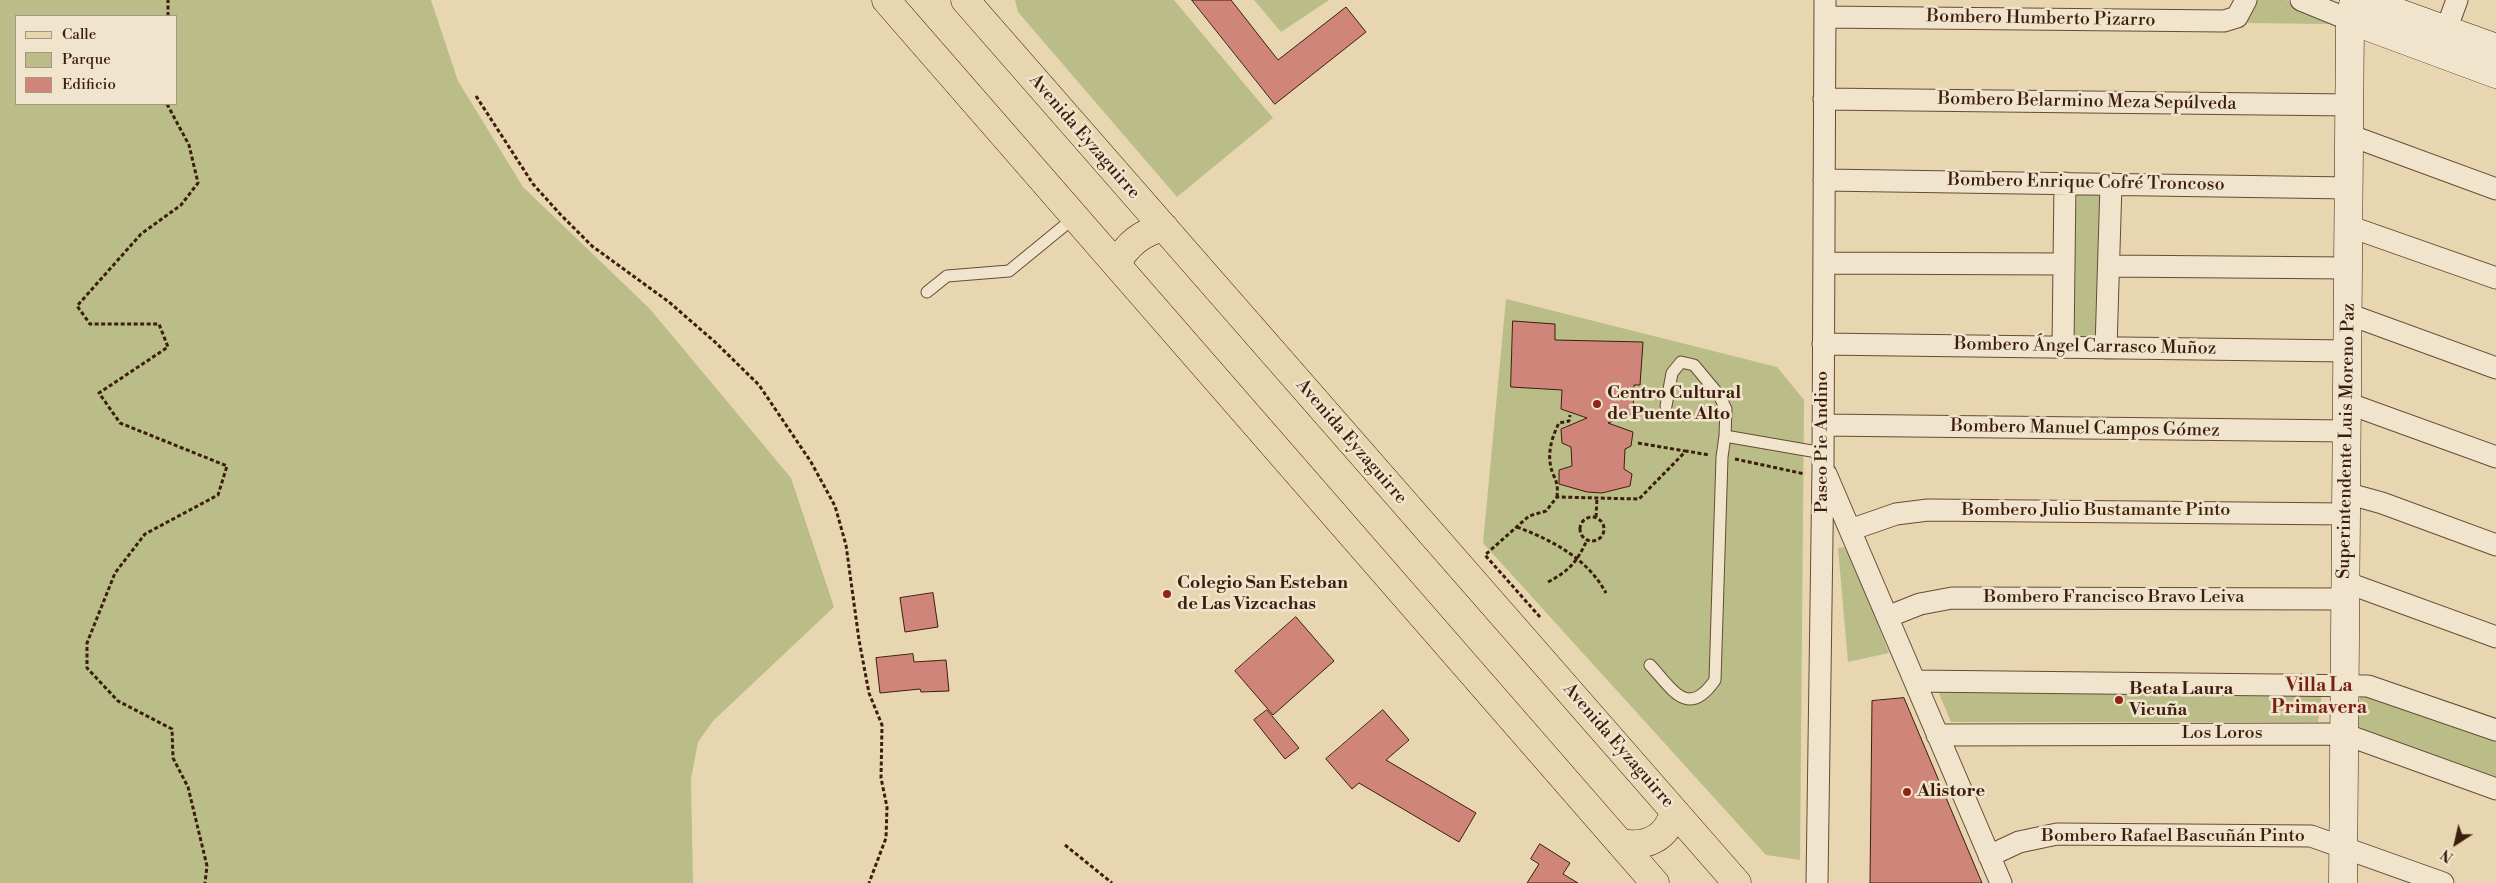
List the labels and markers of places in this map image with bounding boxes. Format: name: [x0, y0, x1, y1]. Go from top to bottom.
place label: Centro Cultural de Puente Alto: [1607, 383, 1741, 426]
marker: Centro Cultural de Puente Alto: [1591, 398, 1603, 410]
place label: Colegio San Esteban de Las Vizcachas: [1177, 573, 1348, 616]
marker: Colegio San Esteban de Las Vizcachas: [1161, 588, 1173, 600]
place label: Beata Laura Vicuña: [2129, 679, 2233, 722]
marker: Beata Laura Vicuña: [2113, 694, 2125, 706]
place label: Alistore: [1917, 781, 1985, 803]
marker: Alistore: [1901, 786, 1913, 798]

